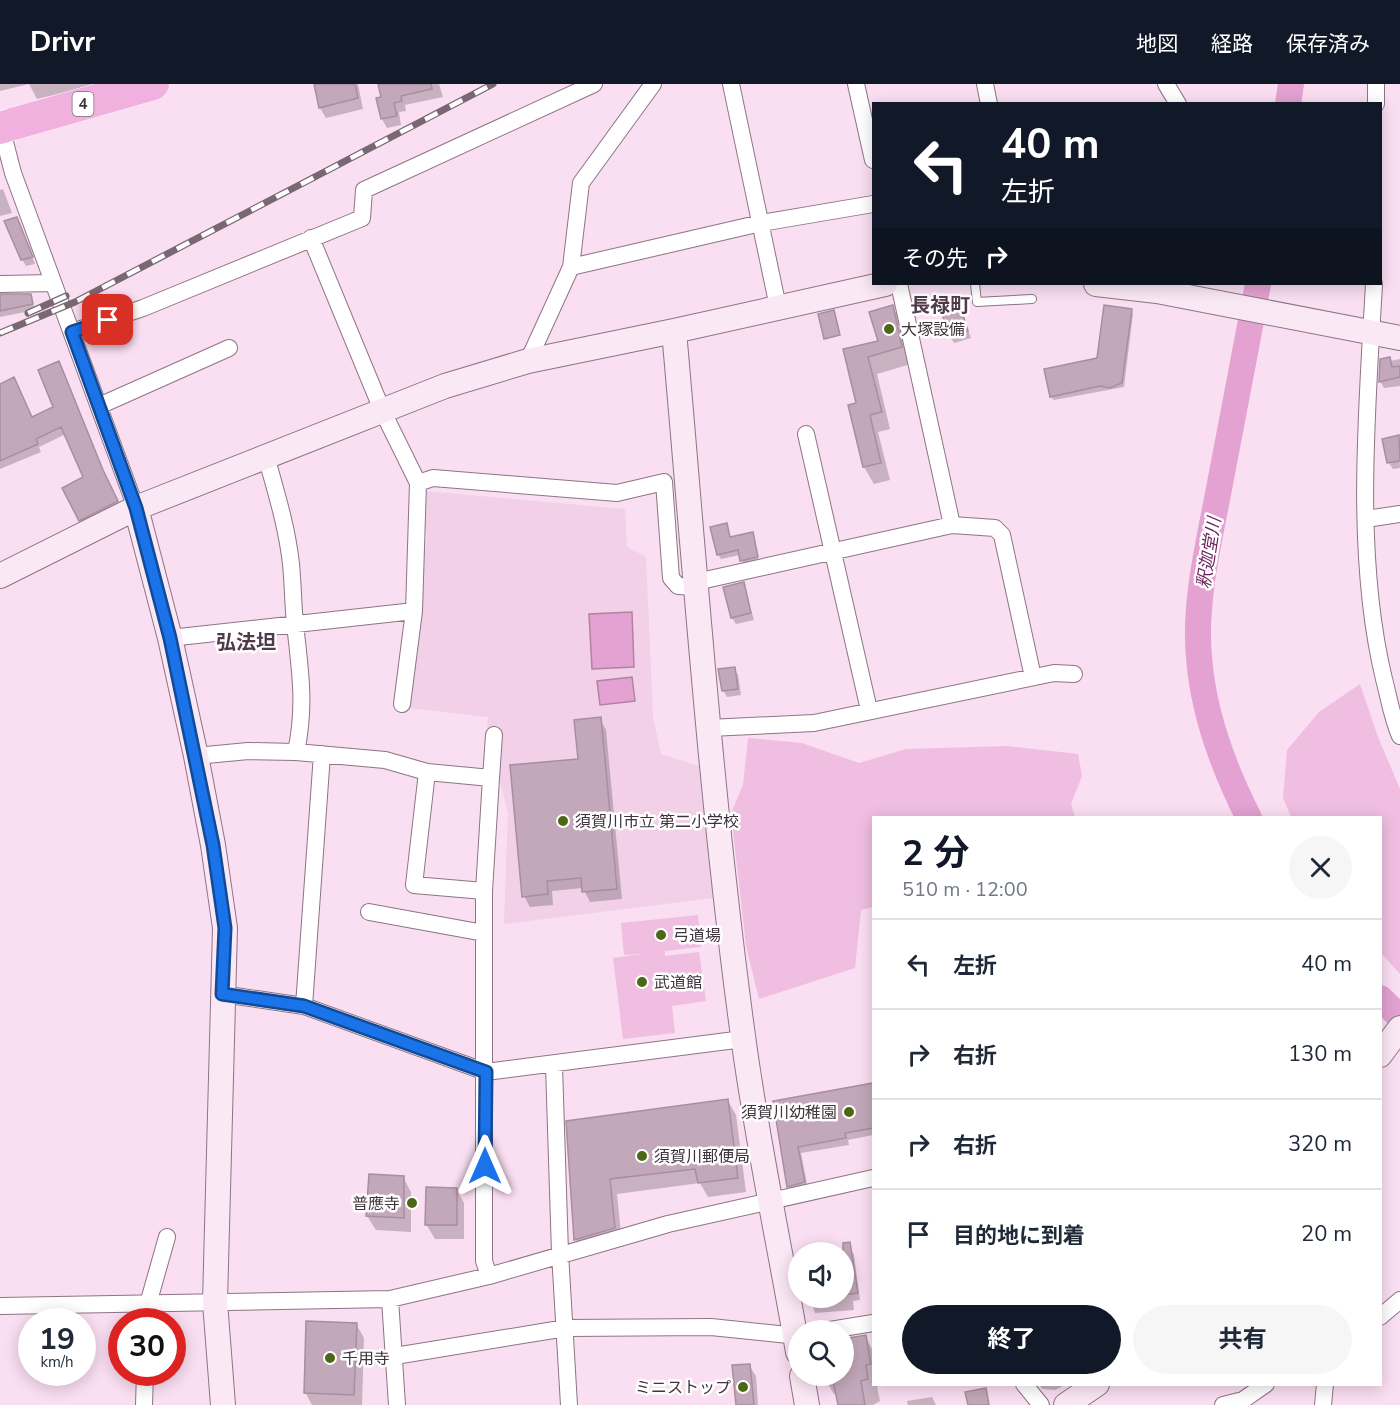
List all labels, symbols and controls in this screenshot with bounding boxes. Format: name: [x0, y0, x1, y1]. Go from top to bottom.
text: Drivr: [30, 23, 95, 61]
text: 地図: [1136, 30, 1178, 58]
text: 経路: [1211, 30, 1253, 58]
text: 保存済み: [1286, 30, 1370, 58]
road number: 4: [72, 92, 94, 116]
text: 40 m: [1001, 116, 1100, 173]
icon: left: [902, 126, 980, 204]
text: 左折: [1001, 174, 1055, 211]
icon: right: [980, 240, 1013, 273]
text: その先: [902, 244, 968, 274]
district label: 長禄町: [910, 292, 970, 319]
pin: [82, 294, 133, 345]
icon: arrive: [91, 303, 124, 336]
place label: 大塚設備: [901, 319, 965, 341]
marker: 大塚設備: [882, 322, 896, 336]
water label: 釈迦堂川: [1192, 514, 1227, 590]
district label: 弘法坦: [216, 629, 276, 656]
place label: 須賀川市立 第二小学校: [575, 811, 739, 833]
marker: 須賀川市立 第二小学校: [556, 814, 570, 828]
text: 2 分: [902, 829, 969, 878]
button: close: [1289, 836, 1352, 899]
text: 510 m · 12:00: [902, 876, 1028, 903]
place label: 弓道場: [673, 925, 721, 947]
marker: 弓道場: [654, 928, 668, 942]
icon: left: [902, 948, 935, 981]
text: 40 m: [1301, 949, 1352, 979]
text: 左折: [953, 951, 997, 981]
place label: 武道館: [654, 972, 702, 994]
marker: 武道館: [635, 975, 649, 989]
icon: right: [902, 1038, 935, 1071]
text: 130 m: [1288, 1039, 1352, 1069]
text: 右折: [953, 1041, 997, 1071]
place label: 須賀川幼稚園: [741, 1102, 837, 1124]
marker: 須賀川幼稚園: [842, 1105, 856, 1119]
icon: right: [902, 1128, 935, 1161]
text: 320 m: [1288, 1129, 1352, 1159]
text: 右折: [953, 1131, 997, 1161]
position arrow: [453, 1134, 517, 1198]
place label: 須賀川郵便局: [654, 1146, 750, 1168]
marker: 須賀川郵便局: [635, 1149, 649, 1163]
place label: 普應寺: [352, 1193, 400, 1215]
marker: 普應寺: [405, 1196, 419, 1210]
icon: arrive: [902, 1218, 935, 1251]
text: 20 m: [1301, 1219, 1352, 1249]
text: 目的地に到着: [953, 1221, 1085, 1251]
map controls: [788, 1242, 854, 1386]
button: sound: [788, 1242, 854, 1308]
button: 終了: [902, 1305, 1121, 1374]
button: 共有: [1133, 1305, 1352, 1374]
speed limit sign: 30: [108, 1308, 186, 1386]
text: 19: [39, 1319, 75, 1360]
button: search: [788, 1320, 854, 1386]
place label: 千用寺: [342, 1348, 390, 1370]
marker: 千用寺: [323, 1351, 337, 1365]
text: km/h: [40, 1352, 74, 1372]
place label: ミニストップ: [635, 1377, 731, 1399]
marker: ミニストップ: [736, 1380, 750, 1394]

